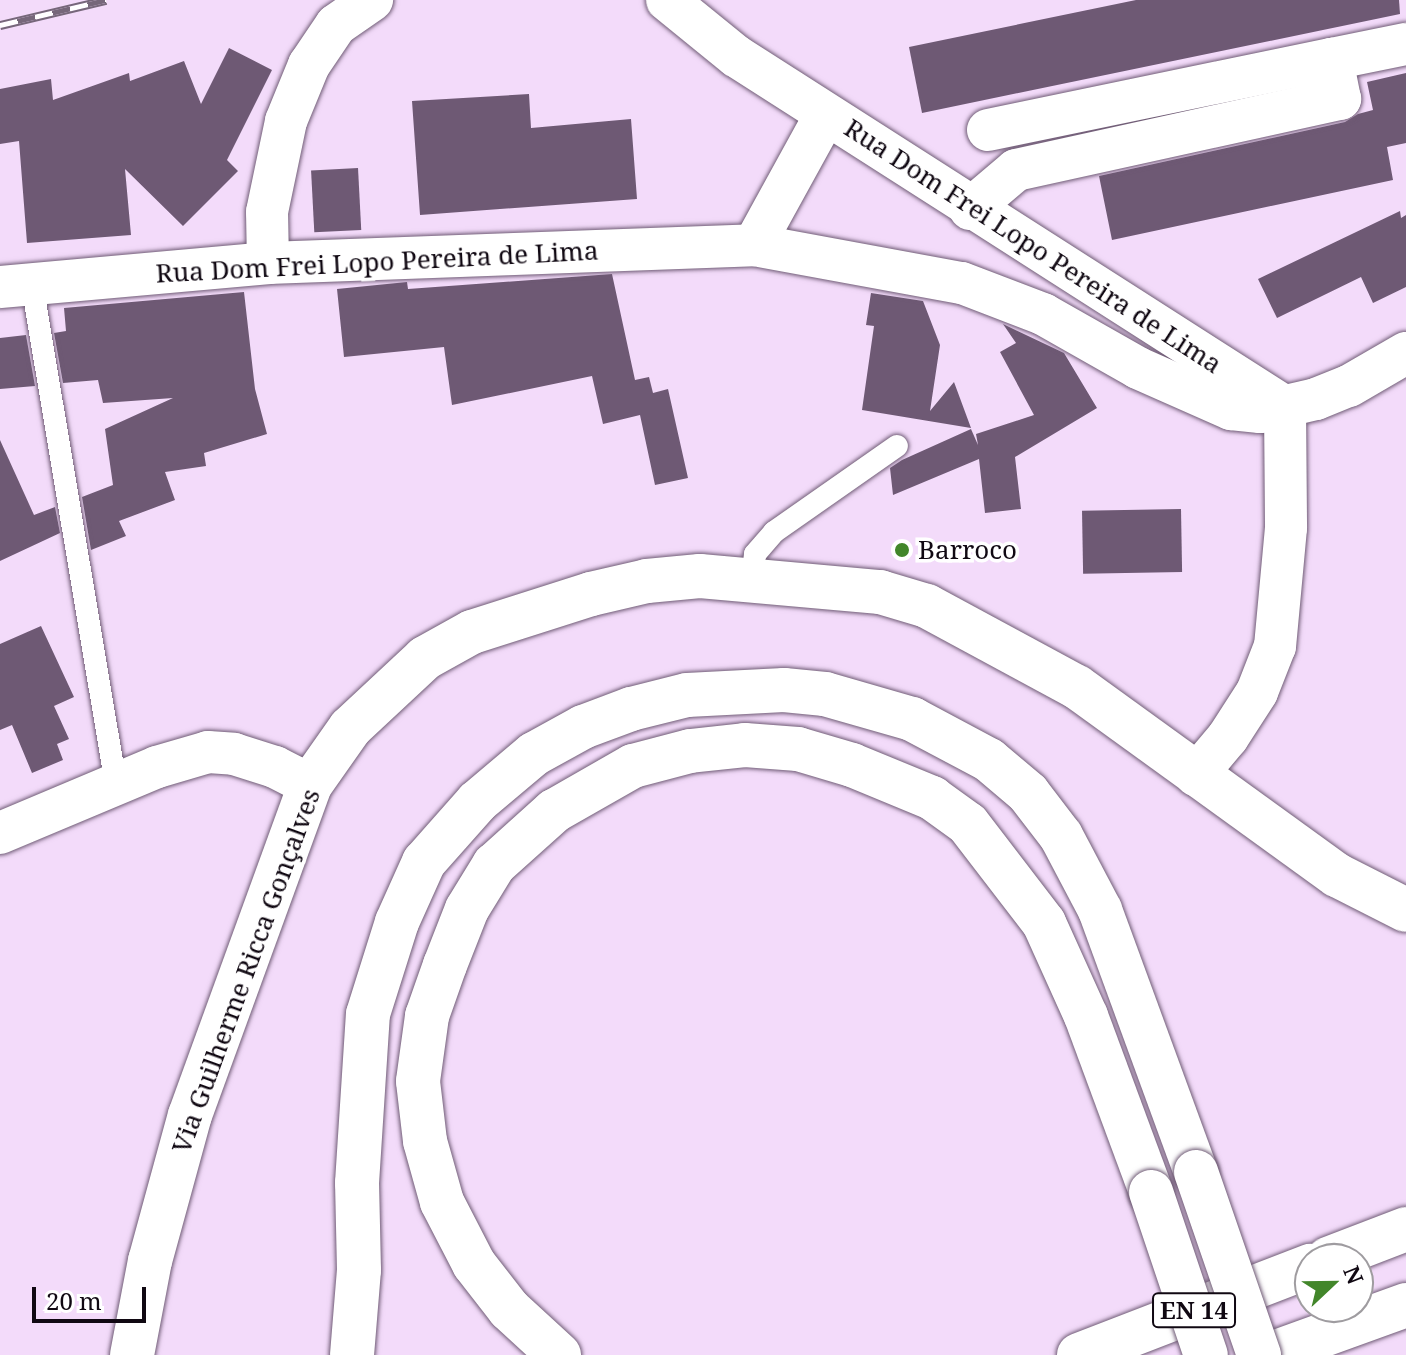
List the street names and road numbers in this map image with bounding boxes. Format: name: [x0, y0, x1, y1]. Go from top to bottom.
street label: Rua Dom Frei Lopo Pereira de Lima: [839, 112, 1227, 380]
street label: Rua Dom Frei Lopo Pereira de Lima: [155, 235, 599, 289]
street label: Via Guilherme Ricca Gonçalves: [165, 785, 327, 1157]
road number: EN 14: [1152, 1290, 1236, 1330]

